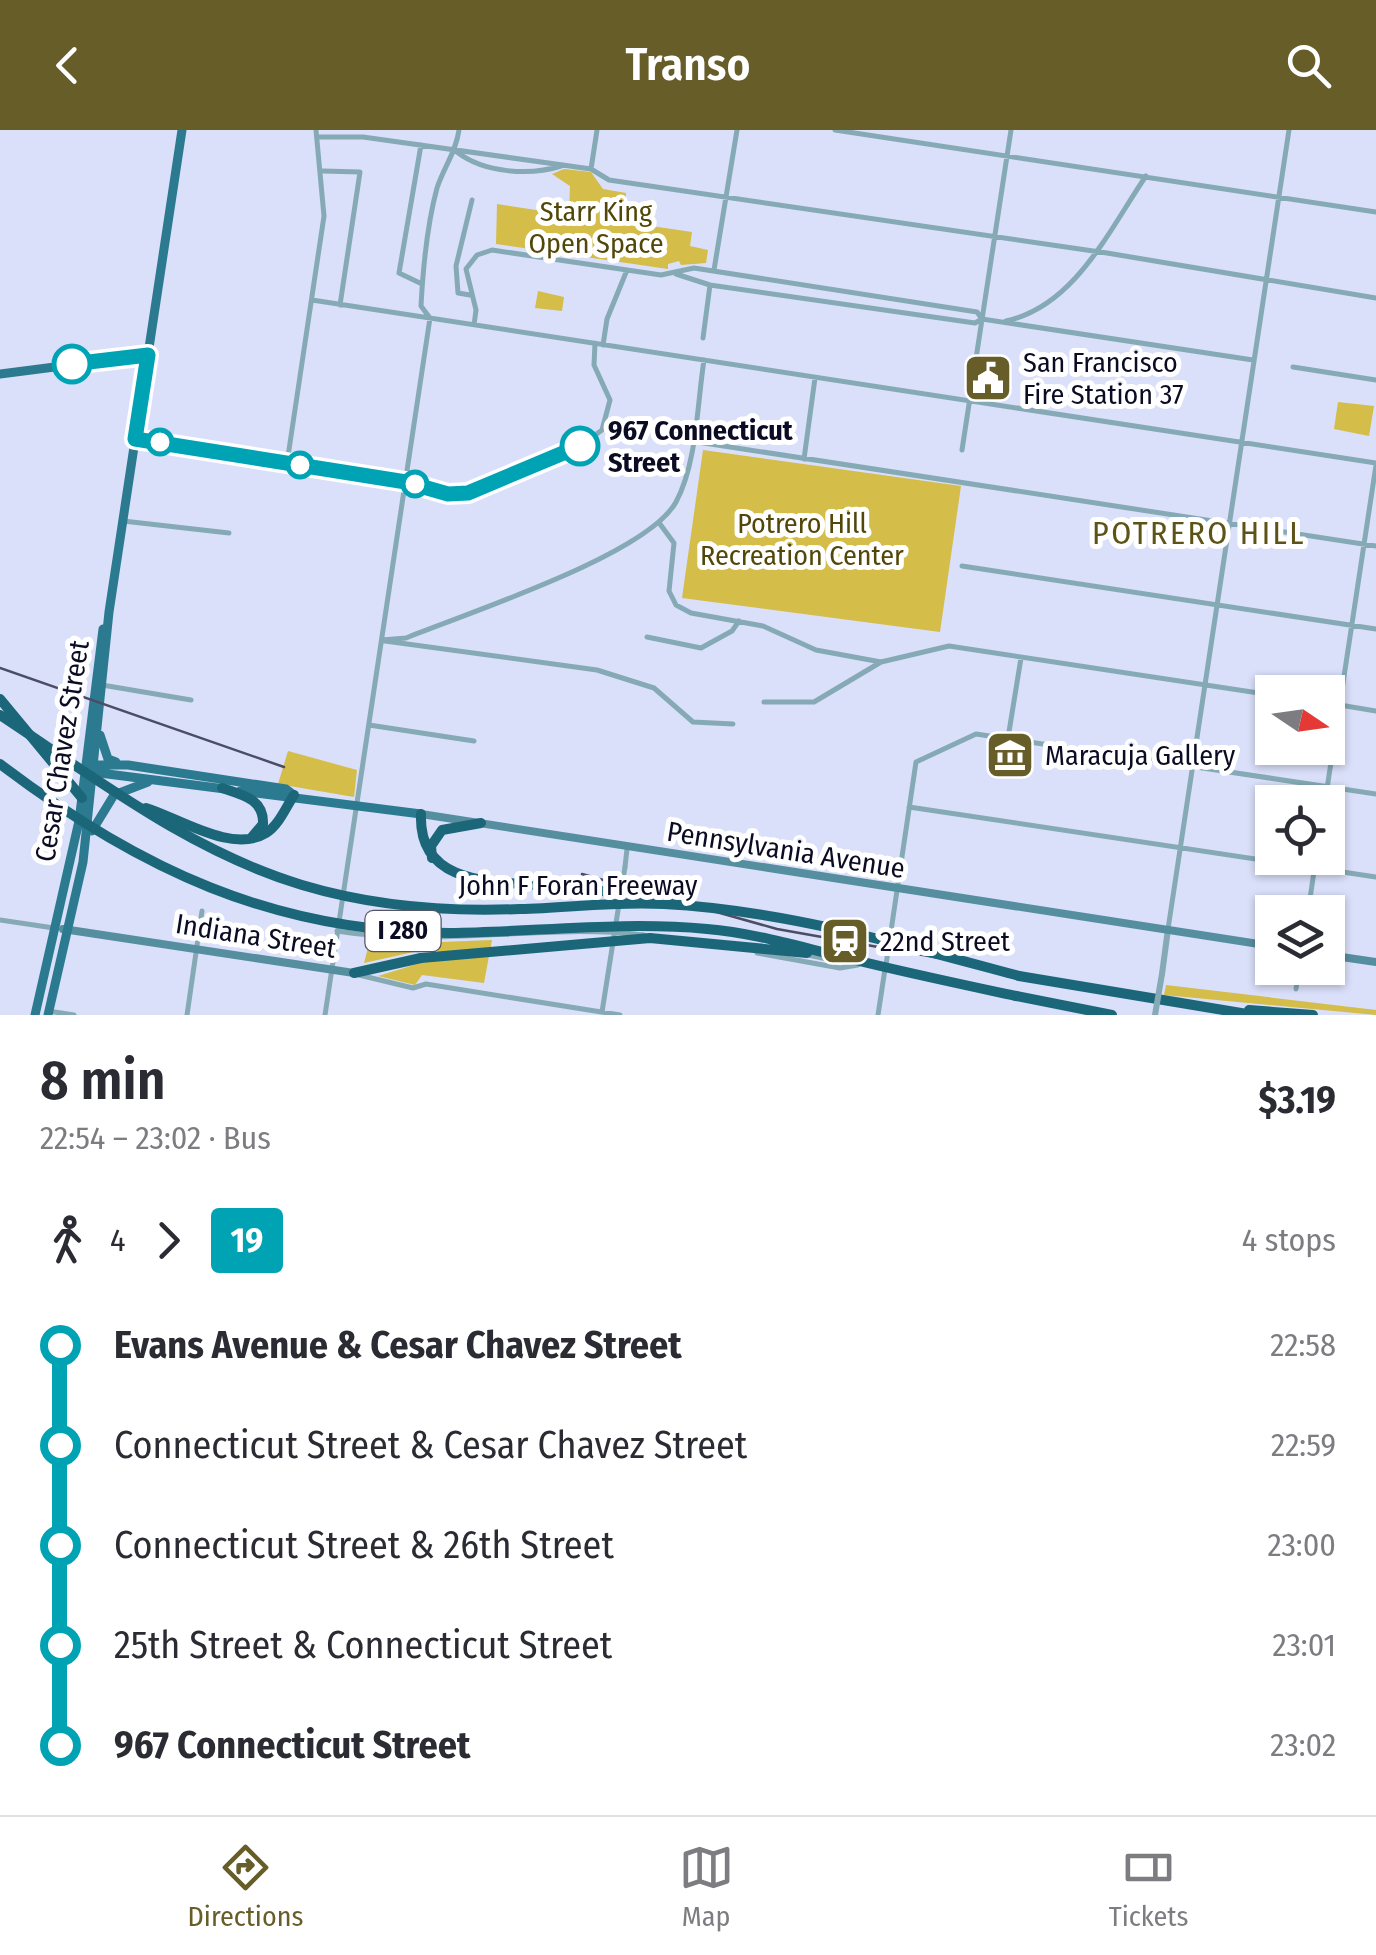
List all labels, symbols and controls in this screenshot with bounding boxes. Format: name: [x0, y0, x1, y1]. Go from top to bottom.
icon: back: [40, 38, 95, 93]
text: Transo: [626, 38, 750, 92]
icon: search: [1281, 38, 1336, 93]
park label: Starr King Open Space: [528, 195, 664, 260]
unlabelled marker: [53, 345, 91, 383]
place label: San Francisco Fire Station 37: [1023, 346, 1184, 411]
public building icon: San Francisco Fire Station 37: [962, 352, 1014, 404]
place label: 967 Connecticut Street: [608, 414, 794, 479]
marker: 967 Connecticut Street: [561, 427, 599, 465]
unlabelled marker: [147, 429, 173, 455]
unlabelled marker: [287, 452, 313, 478]
unlabelled marker: [402, 471, 428, 497]
park label: Potrero Hill Recreation Center: [700, 507, 904, 572]
district label: POTRERO HILL: [1092, 514, 1306, 552]
street label: Cesar Chavez Street: [28, 637, 96, 864]
north arrow: [1255, 675, 1345, 765]
map controls: [1255, 675, 1345, 985]
museum icon: Maracuja Gallery: [984, 729, 1036, 781]
place label: Maracuja Gallery: [1045, 739, 1236, 772]
button: locate: [1255, 785, 1345, 875]
street label: Pennsylvania Avenue: [665, 815, 907, 885]
street label: John F Foran Freeway: [459, 869, 698, 902]
button: layers: [1255, 895, 1345, 985]
street label: Indiana Street: [174, 907, 339, 965]
road number: I 280: [366, 911, 440, 951]
station icon: 22nd Street: [819, 915, 871, 967]
place label: 22nd Street: [880, 925, 1011, 958]
text: 8 min: [40, 1048, 166, 1114]
text: $3.19: [1258, 1077, 1336, 1123]
text: 22:54 – 23:02 · Bus: [40, 1119, 271, 1157]
icon: walk: [40, 1213, 95, 1268]
icon: forward: [141, 1213, 196, 1268]
text: 19: [231, 1219, 263, 1261]
text: 4: [110, 1221, 126, 1259]
text: 4 stops: [1242, 1221, 1336, 1259]
text: Evans Avenue & Cesar Chavez Street: [114, 1322, 682, 1368]
text: 22:58: [1270, 1326, 1336, 1364]
text: Connecticut Street & Cesar Chavez Street: [114, 1422, 747, 1468]
text: 22:59: [1271, 1426, 1336, 1464]
text: Connecticut Street & 26th Street: [114, 1522, 614, 1568]
text: 23:00: [1267, 1526, 1336, 1564]
text: 25th Street & Connecticut Street: [114, 1622, 612, 1668]
text: 23:01: [1272, 1626, 1336, 1664]
text: 967 Connecticut Street: [114, 1722, 470, 1768]
text: 23:02: [1270, 1726, 1336, 1764]
tab: Directions: [188, 1840, 303, 1933]
tab: Map: [679, 1840, 734, 1933]
tab: Tickets: [1109, 1840, 1188, 1933]

